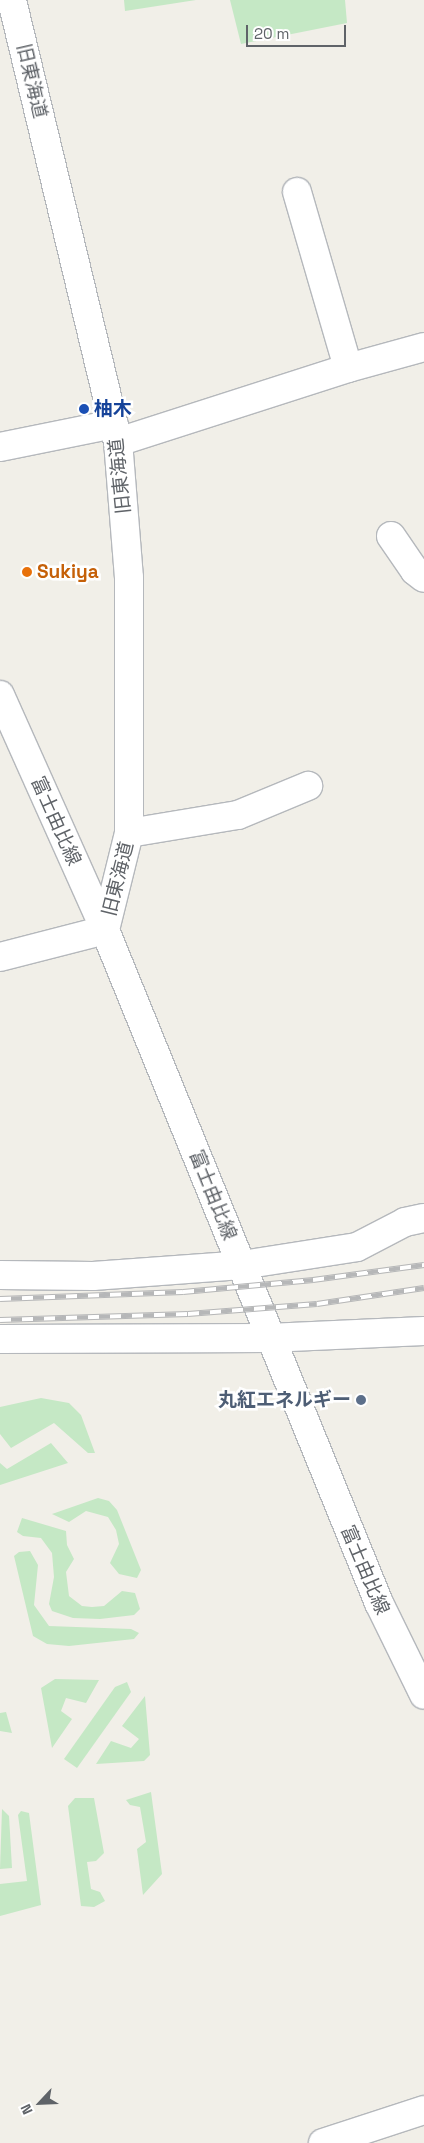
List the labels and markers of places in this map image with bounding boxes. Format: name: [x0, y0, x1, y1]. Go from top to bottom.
place label: 柚木: [94, 398, 132, 420]
marker: 柚木: [78, 403, 90, 415]
place label: Sukiya: [37, 561, 99, 583]
marker: Sukiya: [21, 566, 33, 578]
place label: 丸紅エネルギー: [218, 1389, 351, 1411]
marker: 丸紅エネルギー: [355, 1394, 367, 1406]

